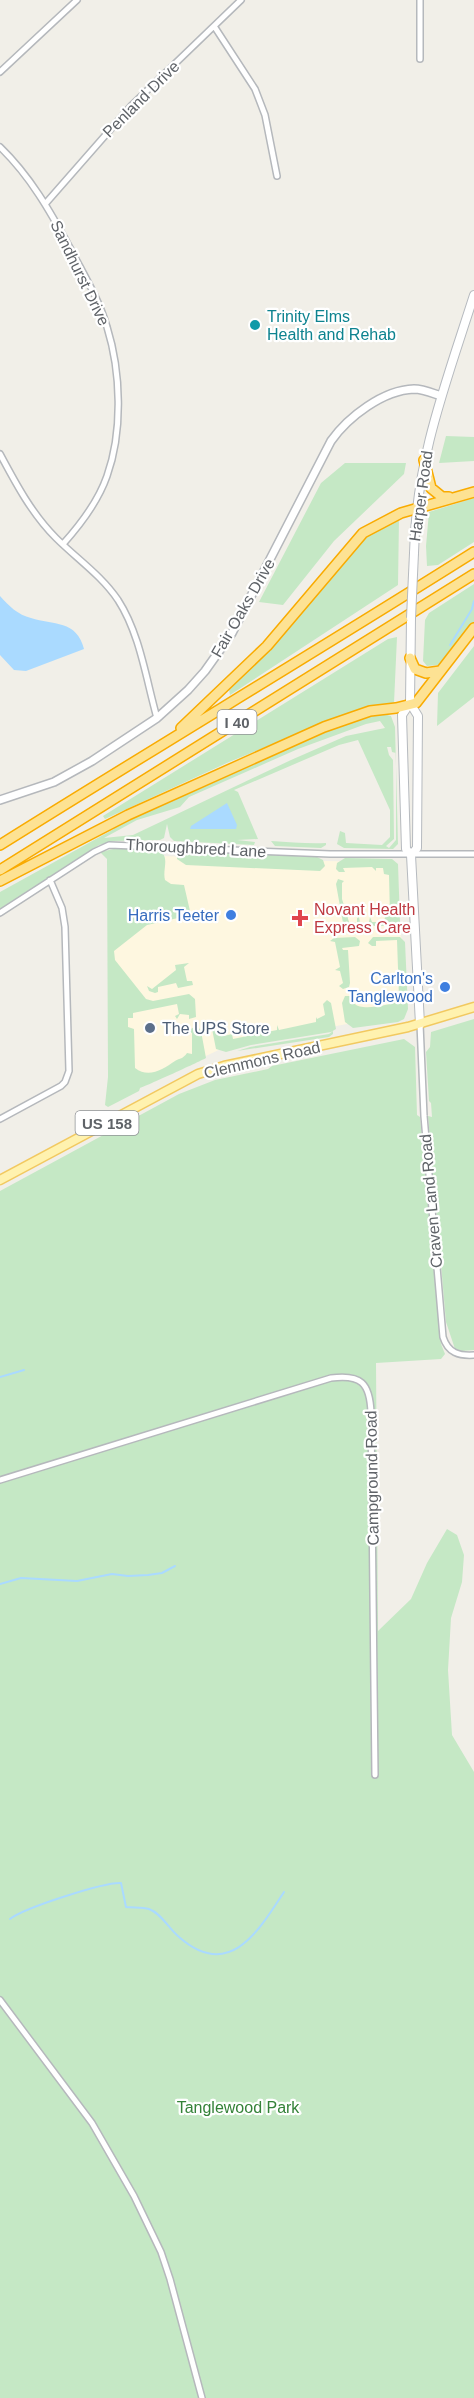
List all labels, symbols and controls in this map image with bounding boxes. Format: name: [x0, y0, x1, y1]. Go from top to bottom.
street label: Penland Drive: [99, 57, 183, 141]
street label: Sandhurst Drive: [47, 218, 113, 328]
place label: Trinity Elms Health and Rehab: [267, 308, 396, 343]
marker: Trinity Elms Health and Rehab: [248, 318, 262, 332]
street label: Harper Road: [406, 449, 436, 543]
street label: Fair Oaks Drive: [208, 556, 278, 660]
road number: I 40: [218, 710, 256, 734]
street label: Thoroughbred Lane: [125, 836, 267, 860]
place label: Novant Health Express Care: [314, 901, 415, 936]
place label: Harris Teeter: [128, 907, 220, 924]
marker: Harris Teeter: [224, 908, 238, 922]
marker: Novant Health Express Care: [291, 909, 309, 927]
place label: Carlton's Tanglewood: [348, 970, 433, 1005]
marker: Carlton's Tanglewood: [438, 980, 452, 994]
place label: The UPS Store: [162, 1020, 270, 1037]
marker: The UPS Store: [143, 1021, 157, 1035]
street label: Clemmons Road: [202, 1038, 322, 1082]
road number: US 158: [76, 1111, 138, 1135]
street label: Craven Land Road: [417, 1133, 445, 1269]
street label: Campground Road: [362, 1410, 382, 1546]
park label: Tanglewood Park: [177, 2099, 300, 2116]

